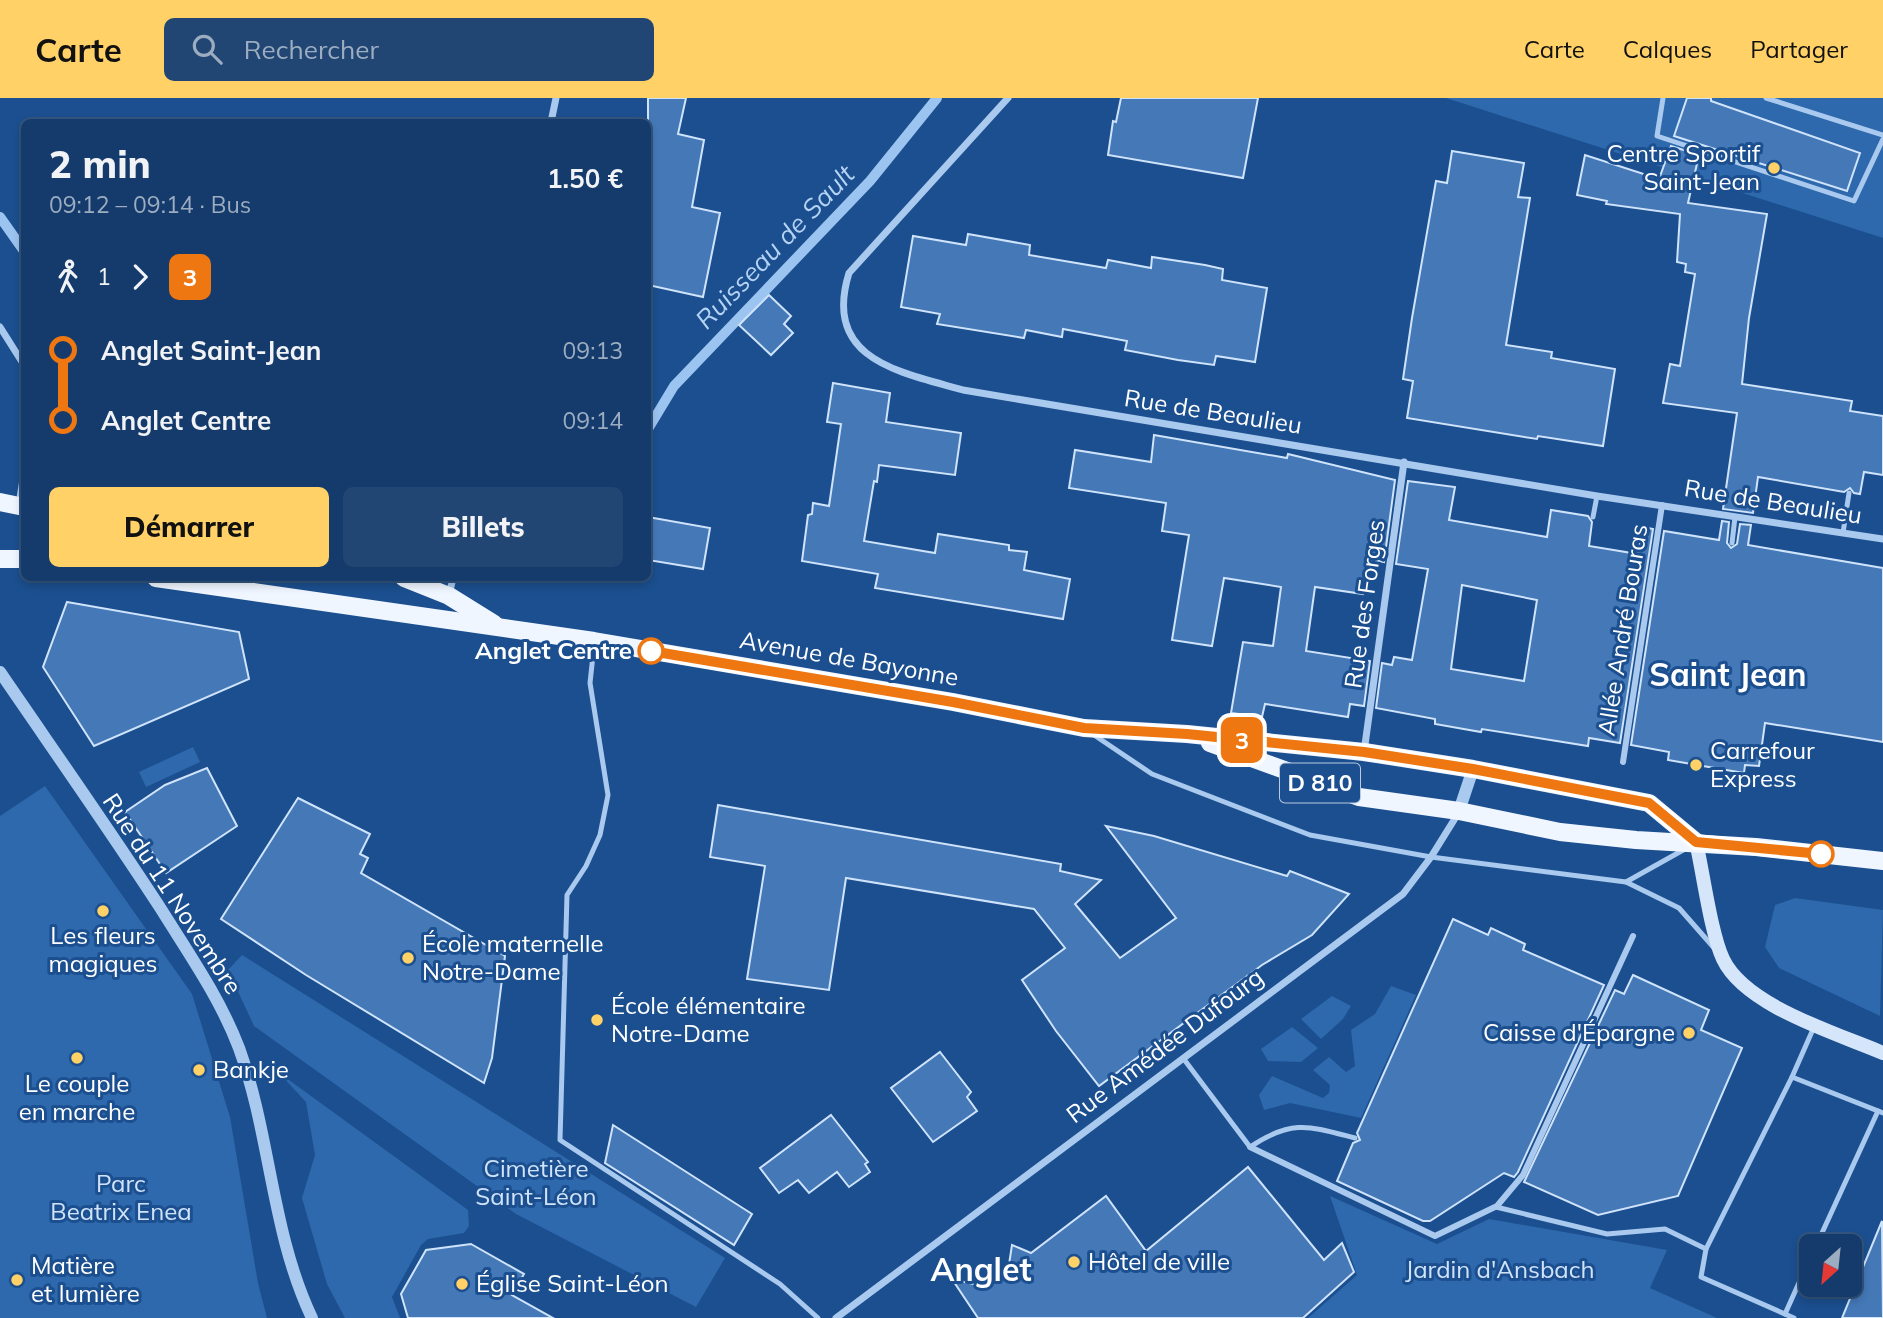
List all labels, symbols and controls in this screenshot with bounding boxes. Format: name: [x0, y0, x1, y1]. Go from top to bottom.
search box: [164, 18, 654, 81]
text: Carte: [35, 29, 122, 70]
icon: search: [188, 30, 226, 68]
text: Rechercher: [244, 33, 379, 66]
text: Carte: [1524, 34, 1585, 64]
text: Calques: [1623, 34, 1712, 64]
text: Partager: [1750, 34, 1848, 64]
place label: Centre Sportif Saint-Jean: [1606, 138, 1761, 196]
text: 2 min: [49, 140, 151, 188]
water label: Ruisseau de Sault: [688, 157, 862, 335]
marker: Centre Sportif Saint-Jean: [1766, 160, 1782, 176]
text: 1.50 €: [547, 162, 623, 195]
text: 09:12 – 09:14 · Bus: [49, 190, 251, 219]
icon: walk: [49, 258, 87, 296]
icon: forward: [121, 258, 159, 296]
text: 1: [97, 262, 111, 291]
text: 3: [183, 262, 197, 292]
text: Anglet Saint-Jean: [101, 334, 322, 367]
text: 09:13: [563, 336, 623, 365]
street label: Rue de Beaulieu: [1122, 382, 1304, 440]
text: Anglet Centre: [101, 404, 271, 437]
text: 09:14: [563, 406, 623, 435]
street label: Rue de Beaulieu: [1682, 472, 1864, 530]
button: Démarrer: [49, 487, 329, 567]
button: Billets: [343, 487, 623, 567]
street label: Rue des Forges: [1337, 518, 1391, 690]
street label: Allée André Bouras: [1590, 522, 1654, 738]
street label: Avenue de Bayonne: [737, 624, 961, 692]
place label: Anglet Centre: [475, 635, 632, 665]
marker: Anglet Centre: [638, 638, 664, 664]
district label: Saint Jean: [1649, 654, 1807, 694]
line badge: 3: [1219, 717, 1265, 763]
text: 3: [1235, 725, 1249, 755]
place label: Carrefour Express: [1710, 735, 1815, 793]
marker: Carrefour Express: [1688, 757, 1704, 773]
road number: D 810: [1280, 764, 1360, 803]
street label: Rue du 11 Novembre: [97, 787, 249, 1000]
unlabelled marker: [1808, 841, 1834, 867]
marker: Les fleurs magiques: [95, 903, 111, 919]
place label: Les fleurs magiques: [49, 920, 157, 978]
place label: École maternelle Notre-Dame: [422, 928, 604, 986]
marker: École maternelle Notre-Dame: [400, 950, 416, 966]
street label: Rue Amédée Dufourg: [1060, 961, 1269, 1129]
place label: École élémentaire Notre-Dame: [611, 990, 806, 1048]
marker: École élémentaire Notre-Dame: [589, 1012, 605, 1028]
place label: Caisse d'Épargne: [1483, 1017, 1675, 1047]
marker: Caisse d'Épargne: [1681, 1025, 1697, 1041]
marker: Le couple en marche: [69, 1050, 85, 1066]
place label: Bankje: [213, 1054, 289, 1084]
marker: Bankje: [191, 1062, 207, 1078]
place label: Le couple en marche: [19, 1068, 135, 1126]
park label: Cimetière Saint-Léon: [475, 1153, 597, 1211]
park label: Parc Beatrix Enea: [50, 1168, 192, 1226]
north arrow: [1799, 1234, 1862, 1297]
map controls: [1799, 1234, 1862, 1297]
place label: Hôtel de ville: [1088, 1246, 1230, 1276]
district label: Anglet: [930, 1249, 1032, 1289]
place label: Matière et lumière: [31, 1250, 140, 1308]
marker: Hôtel de ville: [1066, 1254, 1082, 1270]
park label: Jardin d'Ansbach: [1405, 1254, 1595, 1284]
place label: Église Saint-Léon: [476, 1268, 668, 1298]
marker: Matière et lumière: [9, 1272, 25, 1288]
marker: Église Saint-Léon: [454, 1276, 470, 1292]

